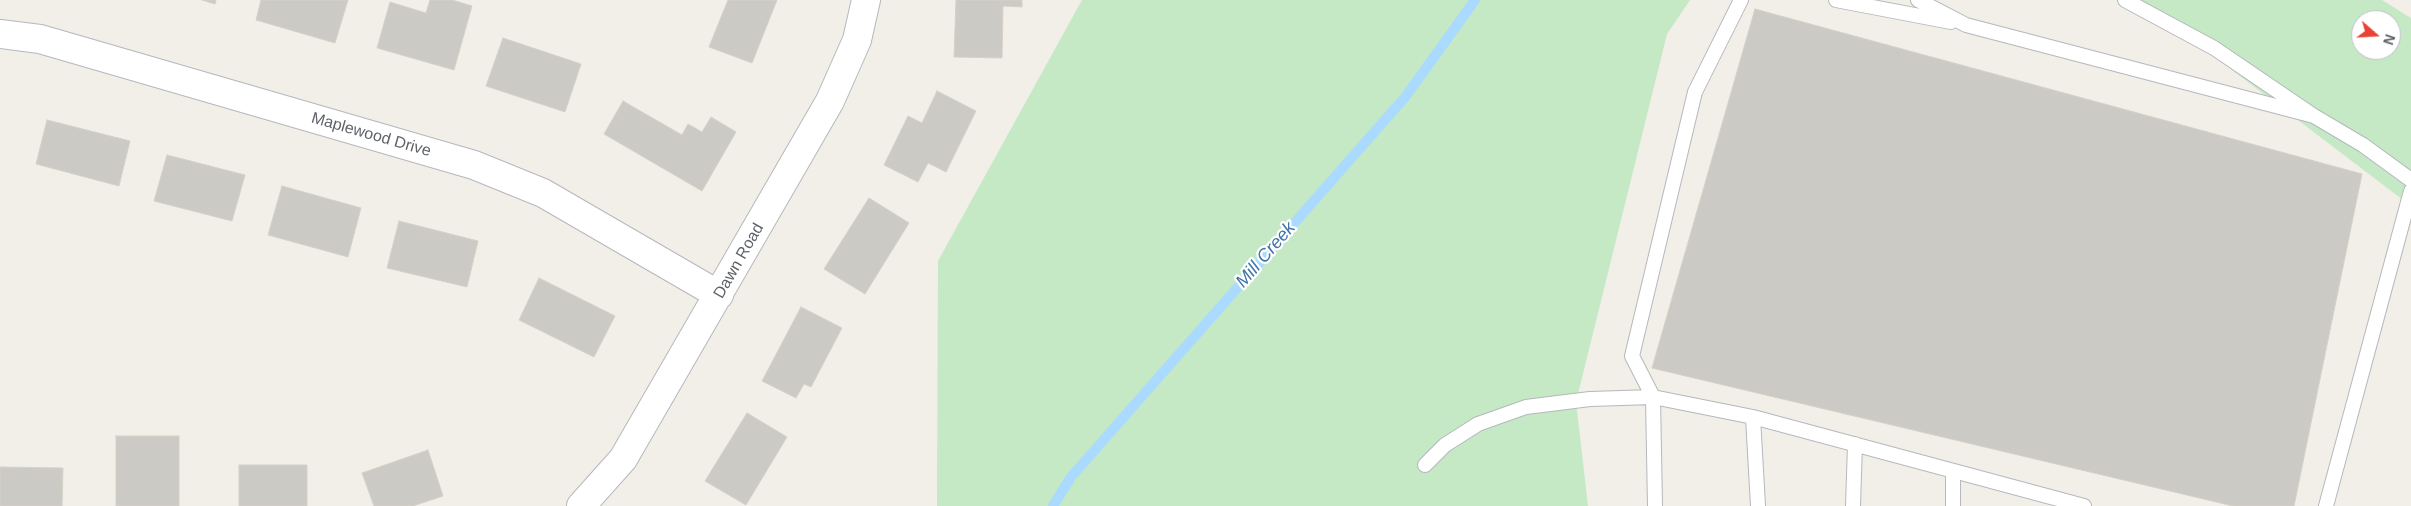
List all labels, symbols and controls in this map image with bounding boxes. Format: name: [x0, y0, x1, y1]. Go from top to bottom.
north arrow: [2351, 10, 2401, 60]
text: N: [2380, 32, 2398, 47]
street label: Maplewood Drive: [309, 109, 433, 161]
water label: Mill Creek: [1232, 218, 1300, 292]
street label: Dawn Road: [710, 220, 768, 302]

